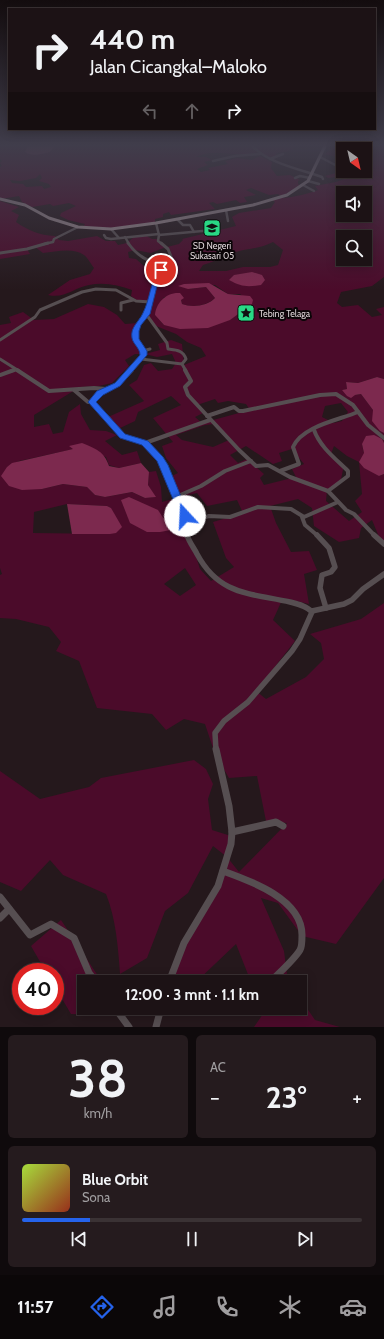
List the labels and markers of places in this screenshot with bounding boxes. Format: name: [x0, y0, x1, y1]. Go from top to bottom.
school or university icon: SD Negeri Sukasari 05: [202, 218, 222, 238]
place label: SD Negeri Sukasari 05: [190, 240, 234, 261]
pin: [144, 253, 178, 287]
place icon: Tebing Telaga: [236, 303, 256, 323]
place label: Tebing Telaga: [259, 308, 311, 319]

